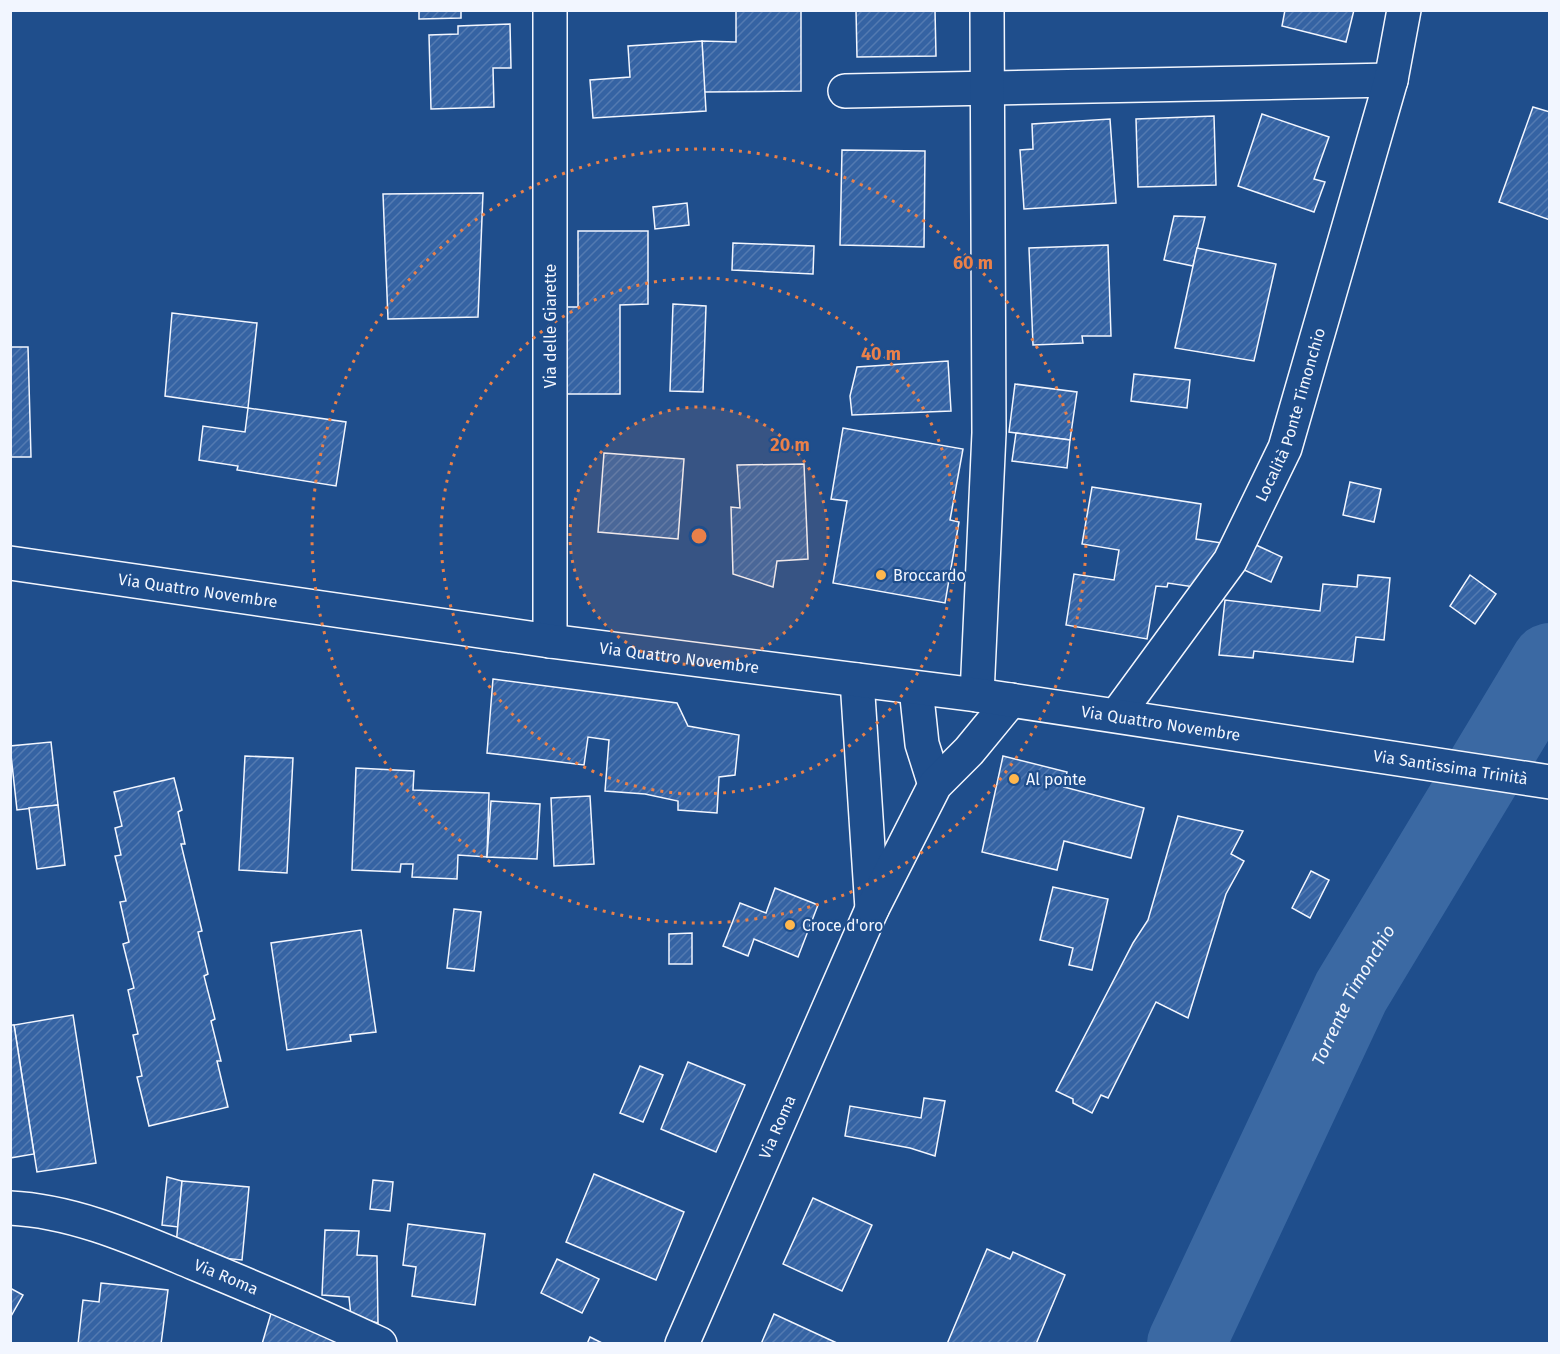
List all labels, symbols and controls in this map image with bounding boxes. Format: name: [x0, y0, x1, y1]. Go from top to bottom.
text: 60 m: [953, 252, 993, 274]
street label: Via delle Giarette: [541, 264, 560, 388]
street label: Località Ponte Timonchio: [1251, 326, 1329, 505]
text: 40 m: [861, 343, 901, 365]
text: 20 m: [770, 434, 810, 456]
centre of rings: [689, 526, 709, 546]
place label: Broccardo: [893, 566, 966, 585]
marker: Broccardo: [874, 568, 888, 582]
street label: Via Quattro Novembre: [117, 570, 279, 612]
street label: Via Quattro Novembre: [598, 638, 760, 677]
street label: Via Quattro Novembre: [1080, 702, 1242, 745]
street label: Via Santissima Trinità: [1372, 746, 1529, 789]
place label: Al ponte: [1026, 770, 1087, 789]
marker: Al ponte: [1007, 772, 1021, 786]
place label: Croce d'oro: [802, 916, 883, 935]
marker: Croce d'oro: [783, 918, 797, 932]
water label: Torrente Timonchio: [1307, 921, 1400, 1069]
street label: Via Roma: [755, 1092, 800, 1162]
street label: Via Roma: [191, 1255, 261, 1299]

